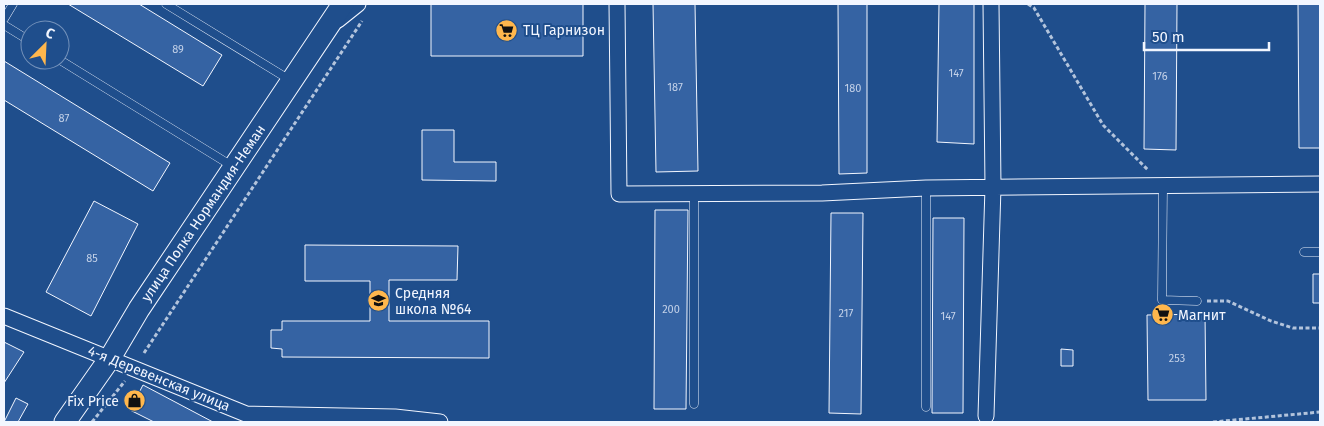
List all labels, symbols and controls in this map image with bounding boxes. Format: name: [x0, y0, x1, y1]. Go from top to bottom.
supermarket icon: ТЦ Гарнизон: [495, 18, 519, 42]
north arrow: [20, 20, 70, 70]
scale bar: [1144, 20, 1269, 52]
place label: ТЦ Гарнизон: [523, 22, 605, 39]
text: С: [43, 24, 57, 43]
text: 50 m: [1152, 28, 1185, 46]
house number: 89: [172, 43, 184, 56]
house number: 147: [948, 67, 964, 80]
house number: 176: [1152, 70, 1168, 83]
house number: 187: [667, 81, 683, 94]
house number: 180: [845, 82, 861, 95]
house number: 87: [59, 112, 70, 125]
street label: улица Полка Нормандия-Неман: [138, 121, 269, 305]
house number: 85: [86, 252, 98, 265]
place label: Средняя школа №64: [395, 285, 472, 318]
school or university icon: Средняя школа №64: [367, 289, 391, 313]
house number: 200: [662, 303, 680, 316]
supermarket icon: Магнит: [1150, 303, 1174, 327]
house number: 217: [839, 307, 854, 320]
place label: Магнит: [1178, 307, 1226, 324]
house number: 147: [940, 310, 956, 323]
street label: 4-я Деревенская улица: [85, 342, 232, 415]
house number: 253: [1169, 352, 1185, 365]
shop icon: Fix Price: [123, 389, 147, 413]
place label: Fix Price: [67, 393, 119, 410]

